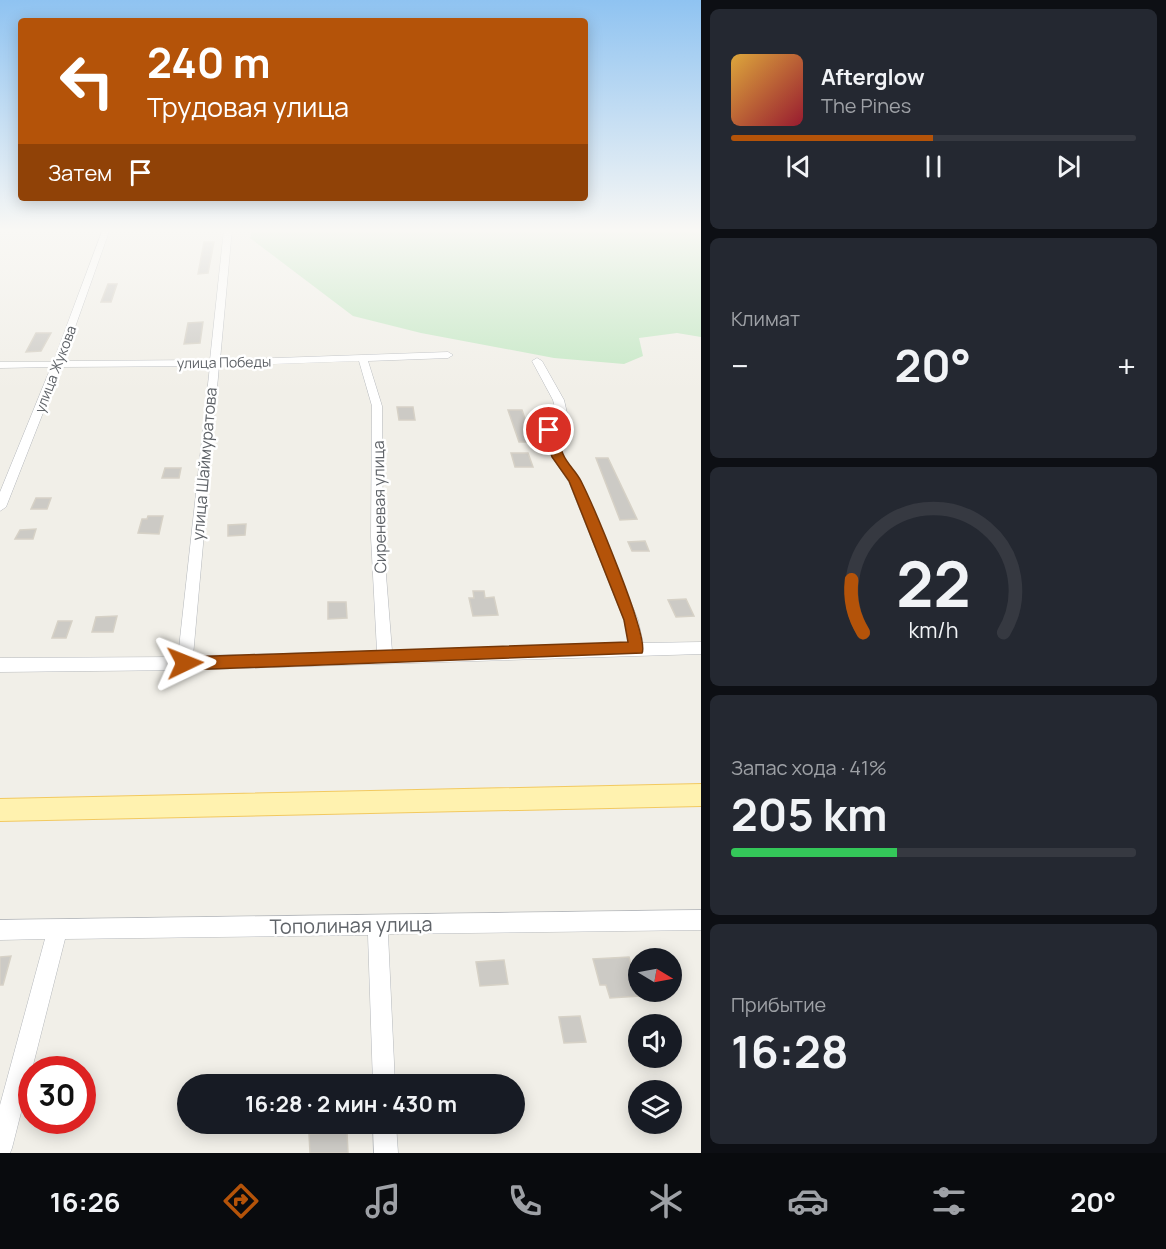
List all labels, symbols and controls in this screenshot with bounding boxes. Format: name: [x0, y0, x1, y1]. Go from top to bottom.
text: 240 m: [147, 33, 271, 91]
icon: left: [48, 42, 126, 120]
text: Afterglow: [821, 62, 925, 92]
text: Трудовая улица: [147, 88, 349, 125]
text: The Pines: [821, 92, 911, 119]
icon: previous: [782, 150, 815, 183]
icon: pause: [917, 150, 950, 183]
icon: next: [1052, 150, 1085, 183]
icon: arrive: [124, 156, 157, 189]
text: Затем: [48, 158, 112, 188]
text: Климат: [731, 305, 800, 332]
street label: улица Жукова: [30, 323, 80, 415]
text: 20°: [895, 334, 971, 396]
text: −: [731, 343, 749, 388]
text: +: [1117, 343, 1136, 388]
street label: улица Победы: [177, 352, 271, 372]
street label: улица Шаймуратова: [186, 387, 222, 541]
pin: [523, 404, 574, 455]
icon: arrive: [532, 413, 565, 446]
street label: Сиреневая улица: [367, 440, 391, 574]
text: 22: [896, 541, 971, 627]
text: km/h: [909, 616, 958, 645]
position arrow: [153, 631, 217, 695]
text: Запас хода · 41%: [731, 754, 887, 781]
text: 205 km: [731, 783, 887, 845]
street label: Тополиная улица: [269, 910, 433, 940]
north arrow: [628, 948, 682, 1002]
map controls: [628, 948, 682, 1134]
text: Прибытие: [731, 991, 826, 1018]
button: sound: [628, 1014, 682, 1068]
text: 16:28: [731, 1020, 848, 1082]
speed limit sign: 30: [18, 1056, 96, 1134]
button: layers: [628, 1080, 682, 1134]
text: 16:28 · 2 мин · 430 m: [245, 1089, 457, 1119]
icon: directions: [220, 1180, 262, 1222]
icon: music: [362, 1180, 404, 1222]
icon: phone: [504, 1180, 546, 1222]
icon: climate: [645, 1180, 687, 1222]
icon: car: [787, 1180, 829, 1222]
icon: filters: [928, 1180, 970, 1222]
text: 16:26: [50, 1183, 121, 1220]
text: 20°: [1070, 1183, 1116, 1220]

